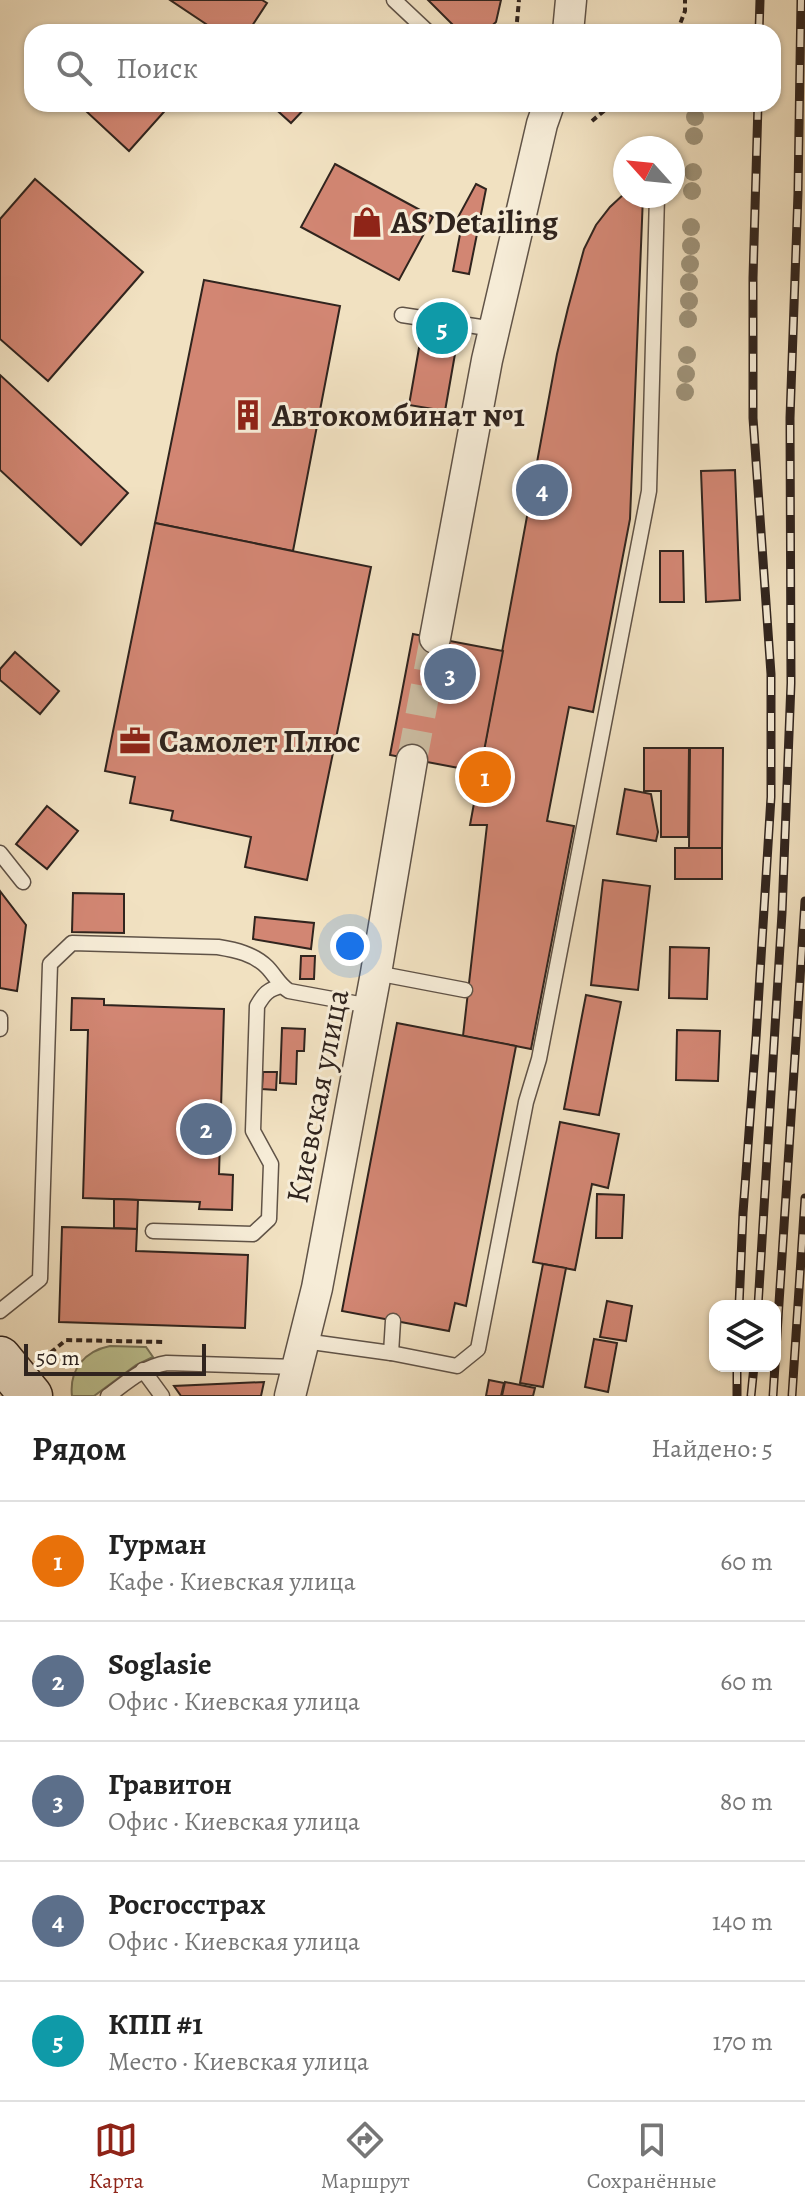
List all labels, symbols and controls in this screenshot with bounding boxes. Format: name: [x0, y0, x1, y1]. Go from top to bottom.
search box: [24, 24, 781, 112]
icon: search: [52, 46, 96, 90]
text: Поиск: [116, 48, 198, 88]
north arrow: [613, 136, 685, 208]
place label: AS Detailing: [390, 200, 559, 244]
shop icon: AS Detailing: [350, 205, 384, 239]
pin: 5: [416, 298, 468, 358]
place label: Автокомбинат №1: [271, 393, 525, 437]
building icon: Автокомбинат №1: [231, 398, 265, 432]
pin: 4: [516, 460, 568, 520]
pin: 3: [424, 644, 476, 704]
place label: Самолет Плюс: [159, 719, 361, 763]
office icon: Самолет Плюс: [118, 724, 152, 758]
pin: 1: [459, 747, 511, 807]
your location: [330, 926, 370, 966]
street label: Киевская улица: [275, 985, 359, 1207]
pin: 2: [180, 1099, 232, 1159]
map controls: [709, 1300, 781, 1372]
button: layers: [709, 1300, 781, 1372]
scale bar: [24, 1340, 206, 1376]
text: 50 m: [36, 1343, 80, 1373]
text: Рядом: [32, 1425, 126, 1472]
text: Найдено: 5: [651, 1431, 773, 1466]
text: Гурман: [108, 1524, 206, 1564]
text: 1: [53, 1544, 63, 1579]
text: 60 m: [720, 1544, 773, 1579]
text: Кафе · Киевская улица: [108, 1564, 356, 1599]
text: Soglasie: [108, 1644, 212, 1684]
text: 2: [52, 1664, 64, 1699]
text: 60 m: [720, 1664, 773, 1699]
text: Офис · Киевская улица: [108, 1684, 360, 1719]
text: Гравитон: [108, 1764, 232, 1804]
text: 3: [52, 1784, 64, 1819]
text: 80 m: [720, 1784, 773, 1819]
text: Офис · Киевская улица: [108, 1804, 360, 1839]
text: Росгосстрах: [108, 1884, 266, 1924]
text: 4: [52, 1904, 64, 1939]
text: 140 m: [712, 1904, 773, 1939]
text: Офис · Киевская улица: [108, 1924, 360, 1959]
text: КПП #1: [108, 2004, 203, 2044]
text: 5: [52, 2024, 64, 2059]
text: 170 m: [713, 2024, 773, 2059]
text: Место · Киевская улица: [108, 2044, 369, 2079]
tab: Карта: [88, 2118, 144, 2196]
tab: Маршрут: [321, 2118, 410, 2196]
tab: Сохранённые: [587, 2118, 717, 2196]

